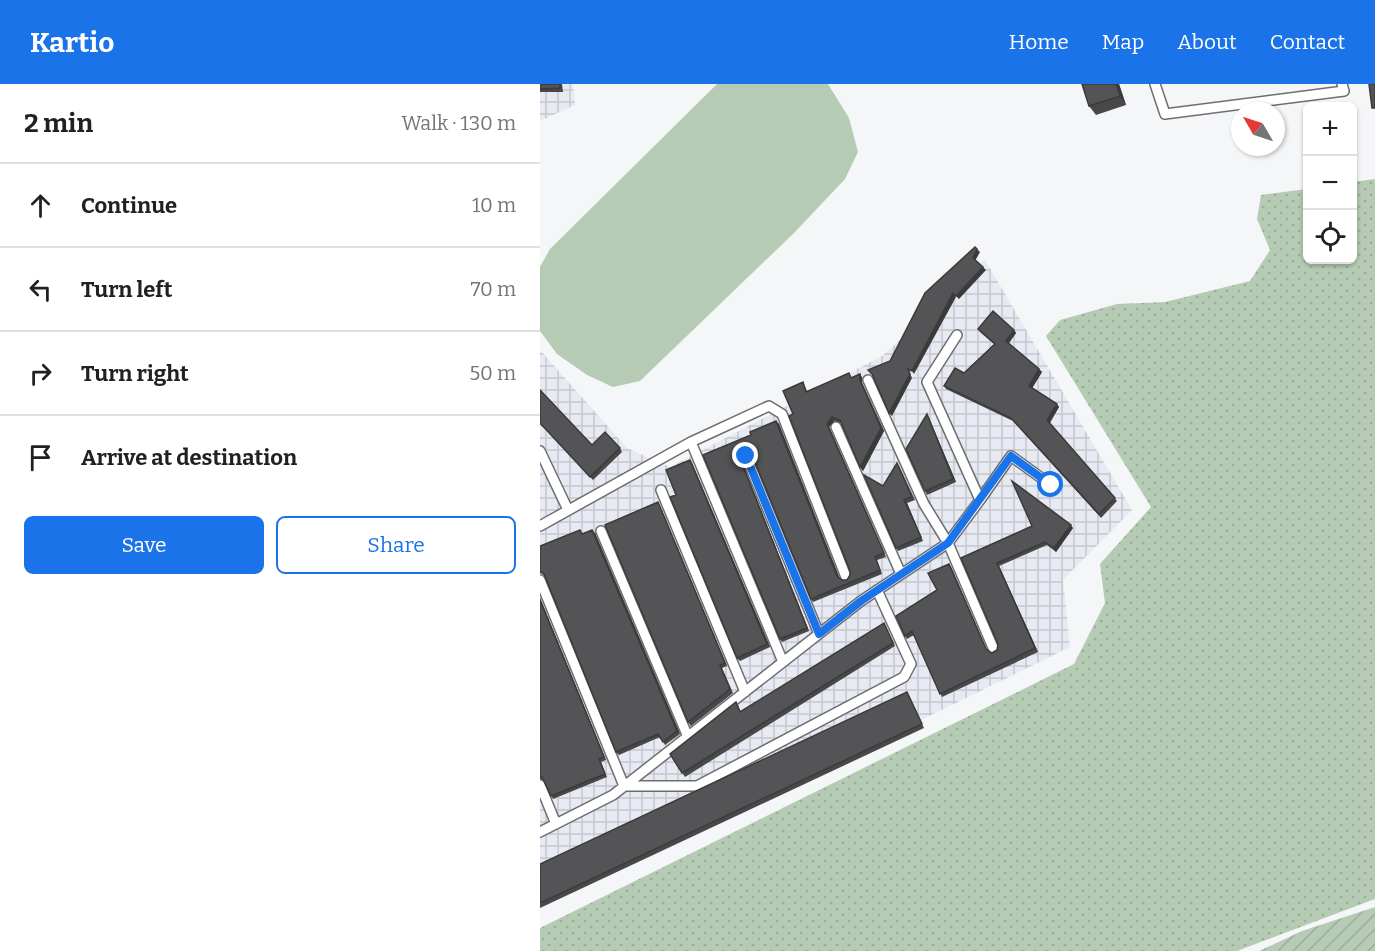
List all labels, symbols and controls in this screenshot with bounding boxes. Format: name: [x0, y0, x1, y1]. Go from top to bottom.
text: Kartio: [30, 26, 114, 59]
text: Home: [1009, 29, 1069, 55]
text: Map: [1102, 29, 1144, 55]
text: About: [1177, 29, 1237, 55]
text: Contact: [1270, 29, 1345, 55]
north arrow: [1231, 102, 1285, 156]
map controls: [1303, 102, 1357, 264]
button: +: [1303, 102, 1357, 156]
text: 2 min: [24, 108, 93, 139]
text: Walk · 130 m: [402, 111, 516, 135]
button: −: [1303, 156, 1357, 210]
icon: ahead: [24, 189, 57, 222]
text: Continue: [81, 192, 177, 219]
text: 10 m: [472, 193, 516, 217]
button: locate: [1303, 210, 1357, 264]
icon: left: [24, 273, 57, 306]
text: Turn left: [81, 276, 173, 303]
text: 70 m: [470, 277, 516, 301]
icon: right: [24, 357, 57, 390]
text: Turn right: [81, 360, 189, 387]
text: 50 m: [469, 361, 516, 385]
icon: arrive: [24, 441, 57, 474]
route end: [732, 442, 758, 468]
text: Arrive at destination: [81, 444, 297, 471]
route start: [1037, 471, 1063, 497]
button: Save: [24, 516, 264, 574]
button: Share: [276, 516, 516, 574]

